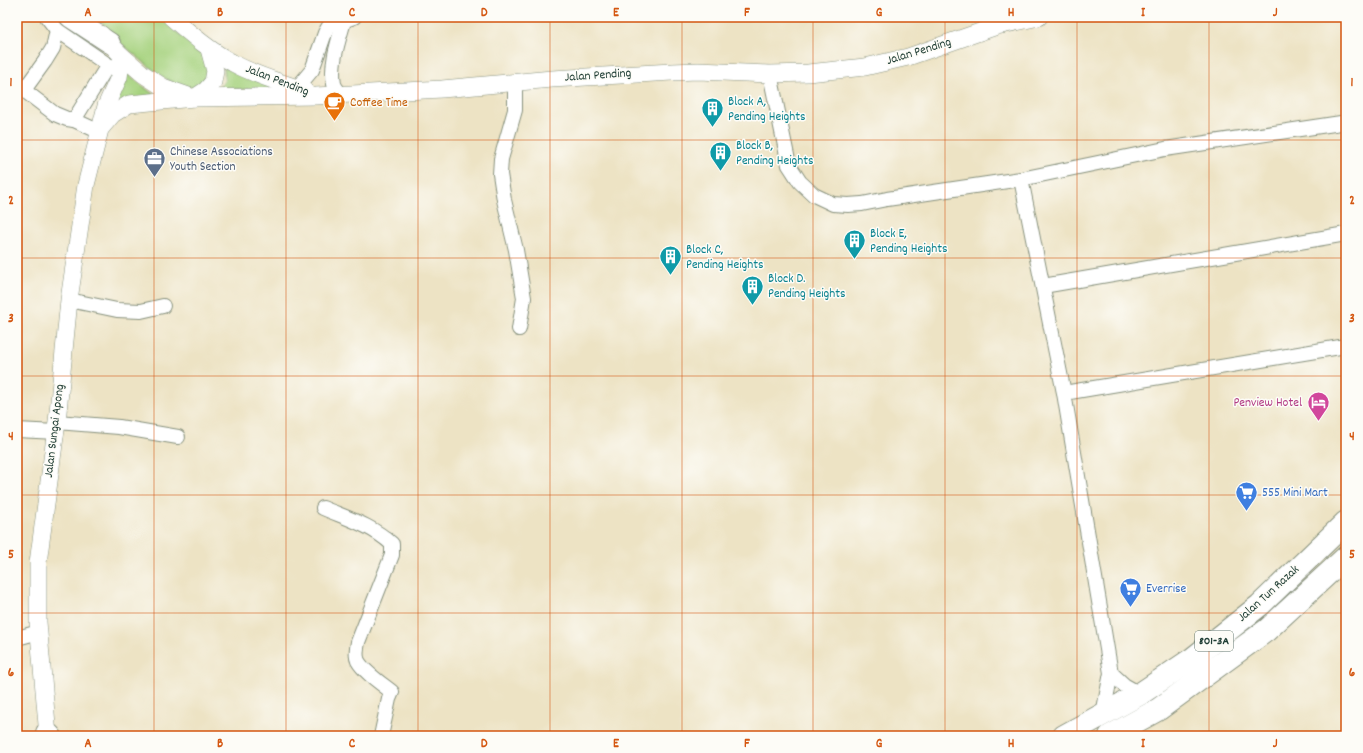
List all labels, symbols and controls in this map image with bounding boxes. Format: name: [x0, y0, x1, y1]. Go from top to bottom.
text: A: [84, 4, 92, 23]
text: B: [217, 4, 223, 23]
text: C: [349, 4, 356, 23]
text: D: [481, 4, 488, 23]
text: E: [613, 4, 620, 23]
text: F: [744, 4, 750, 23]
text: G: [876, 4, 883, 23]
text: H: [1008, 4, 1015, 23]
text: I: [1141, 4, 1146, 23]
text: J: [1273, 4, 1278, 23]
street label: Jalan Pending: [884, 33, 954, 71]
street label: Jalan Pending: [242, 60, 312, 102]
street label: Jalan Pending: [564, 64, 632, 88]
text: 1: [10, 74, 13, 93]
text: 1: [1351, 74, 1354, 93]
cafe icon: Coffee Time: [321, 90, 347, 123]
place label: Block A, Pending Heights: [728, 93, 805, 127]
place label: Coffee Time: [350, 94, 408, 113]
building icon: Block A, Pending Heights: [700, 96, 726, 129]
place label: Block B, Pending Heights: [736, 137, 813, 171]
building icon: Block B, Pending Heights: [708, 140, 734, 173]
place label: Chinese Associations Youth Section: [170, 143, 273, 177]
office icon: Chinese Associations Youth Section: [141, 146, 167, 179]
text: 2: [8, 192, 14, 211]
text: 2: [1349, 192, 1355, 211]
place label: Block E, Pending Heights: [870, 225, 947, 259]
building icon: Block E, Pending Heights: [842, 228, 868, 261]
place label: Block C, Pending Heights: [686, 241, 763, 275]
building icon: Block C, Pending Heights: [657, 244, 683, 277]
place label: Block D. Pending Heights: [768, 270, 845, 304]
building icon: Block D. Pending Heights: [740, 273, 766, 306]
text: 3: [8, 310, 14, 329]
text: 3: [1349, 310, 1355, 329]
street label: Jalan Sungai Apong: [40, 383, 70, 479]
hotel icon: Penview Hotel: [1305, 390, 1331, 423]
place label: Penview Hotel: [1233, 394, 1302, 413]
text: 4: [8, 428, 14, 447]
text: 4: [1349, 428, 1355, 447]
supermarket icon: 555 Mini Mart: [1234, 480, 1260, 513]
place label: 555 Mini Mart: [1262, 484, 1328, 503]
text: 5: [8, 546, 14, 565]
text: 5: [1349, 546, 1355, 565]
street label: Jalan Tun Razak: [1234, 561, 1304, 627]
supermarket icon: Everrise: [1118, 576, 1144, 609]
place label: Everrise: [1146, 580, 1187, 599]
road number: 801-3A: [1195, 631, 1233, 651]
text: 6: [8, 664, 15, 683]
text: 6: [1349, 664, 1356, 683]
text: A: [84, 735, 92, 753]
text: B: [217, 735, 223, 753]
text: C: [349, 735, 356, 753]
text: D: [481, 735, 488, 753]
text: E: [613, 735, 620, 753]
text: F: [744, 735, 750, 753]
text: G: [876, 735, 883, 753]
text: H: [1008, 735, 1015, 753]
text: I: [1141, 735, 1146, 753]
text: J: [1273, 735, 1278, 753]

